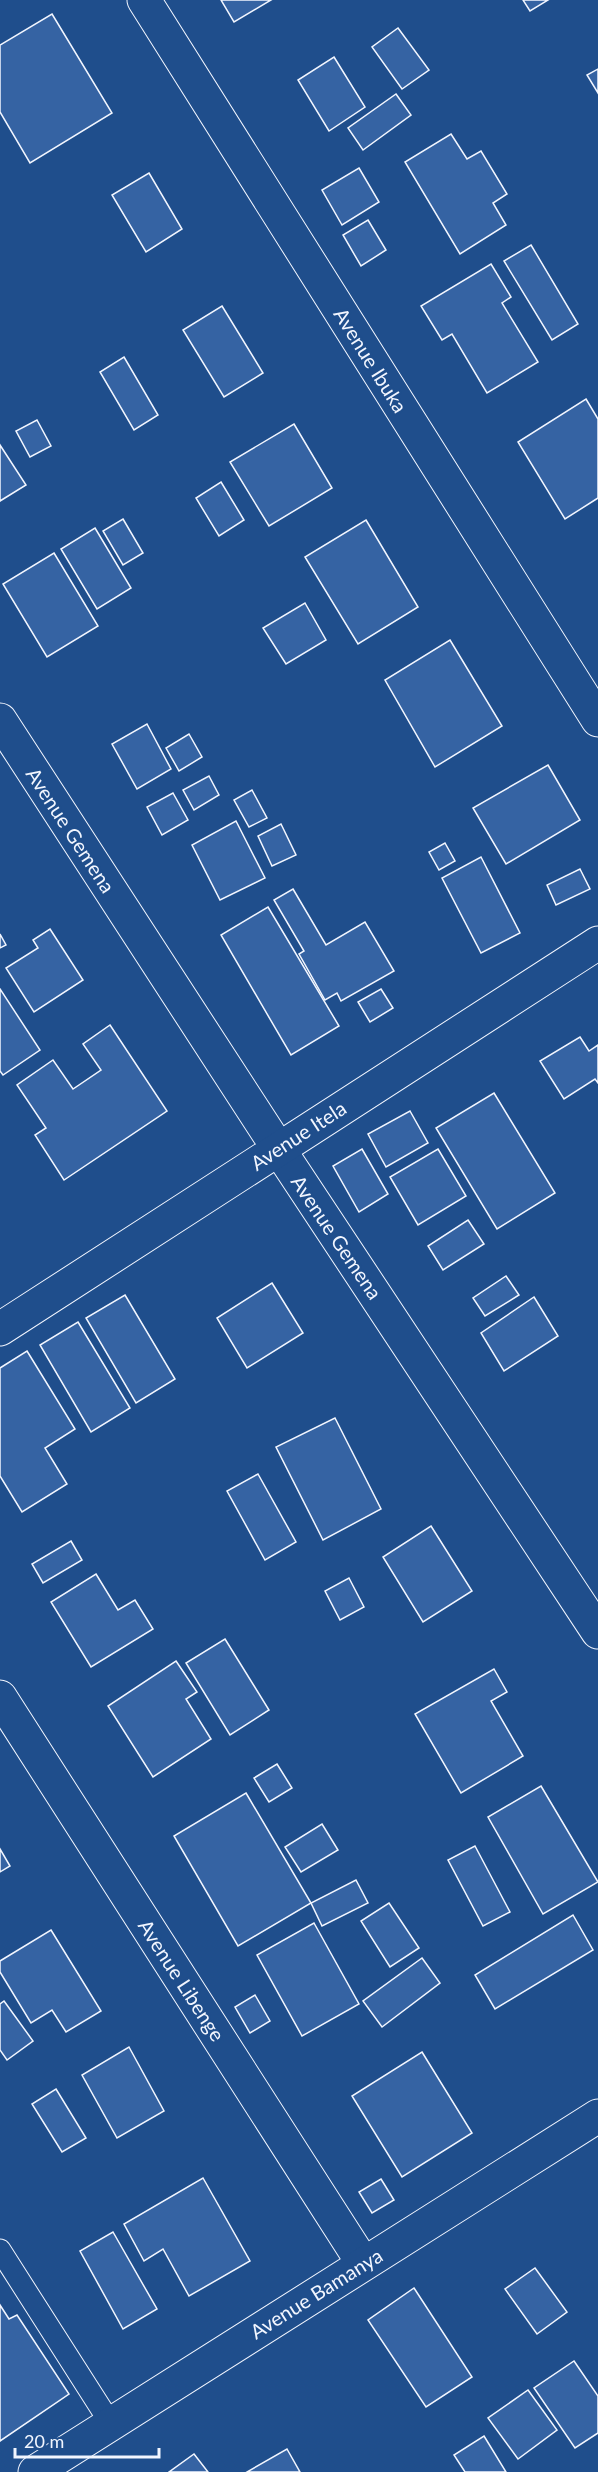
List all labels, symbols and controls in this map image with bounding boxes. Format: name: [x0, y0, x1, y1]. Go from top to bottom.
street label: Avenue Ibuka: [329, 303, 413, 417]
street label: Avenue Gemena: [22, 763, 120, 897]
street label: Avenue Itela: [246, 1095, 350, 1175]
street label: Avenue Gemena: [287, 1170, 387, 1304]
street label: Avenue Libenge: [134, 1915, 230, 2045]
street label: Avenue Bamanya: [245, 2243, 387, 2343]
scale bar: [15, 2421, 159, 2459]
text: 20 m: [24, 2430, 64, 2452]

